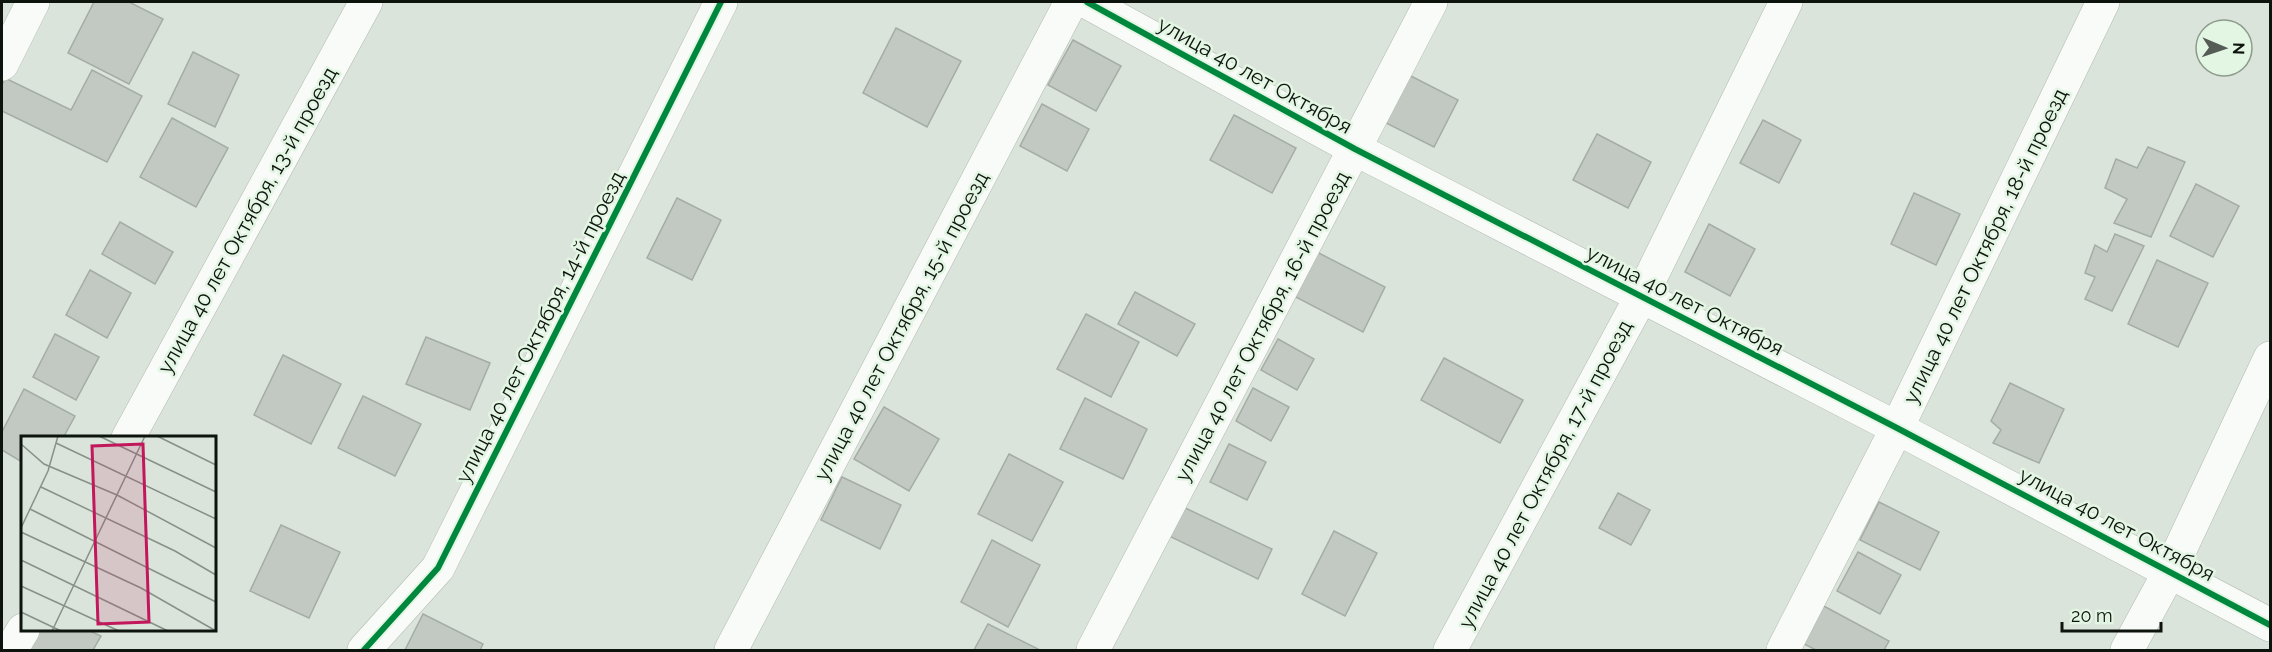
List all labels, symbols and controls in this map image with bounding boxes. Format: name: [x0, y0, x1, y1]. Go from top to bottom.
street label: улица 40 лет Октября: [1154, 11, 1356, 139]
north arrow: [2194, 18, 2254, 78]
text: N: [2229, 42, 2248, 55]
street label: улица 40 лет Октября, 13-й проезд: [152, 62, 342, 378]
street label: улица 40 лет Октября, 18-й проезд: [1898, 84, 2072, 408]
street label: улица 40 лет Октября, 14-й проезд: [450, 167, 630, 487]
street label: улица 40 лет Октября, 15-й проезд: [809, 167, 993, 485]
street label: улица 40 лет Октября, 16-й проезд: [1169, 167, 1355, 485]
street label: улица 40 лет Октября: [1582, 239, 1788, 361]
street label: улица 40 лет Октября, 17-й проезд: [1453, 315, 1637, 633]
inset map: [21, 436, 216, 631]
street label: улица 40 лет Октября: [2015, 462, 2219, 586]
scale bar: [2062, 595, 2161, 633]
text: 20 m: [2071, 605, 2113, 626]

